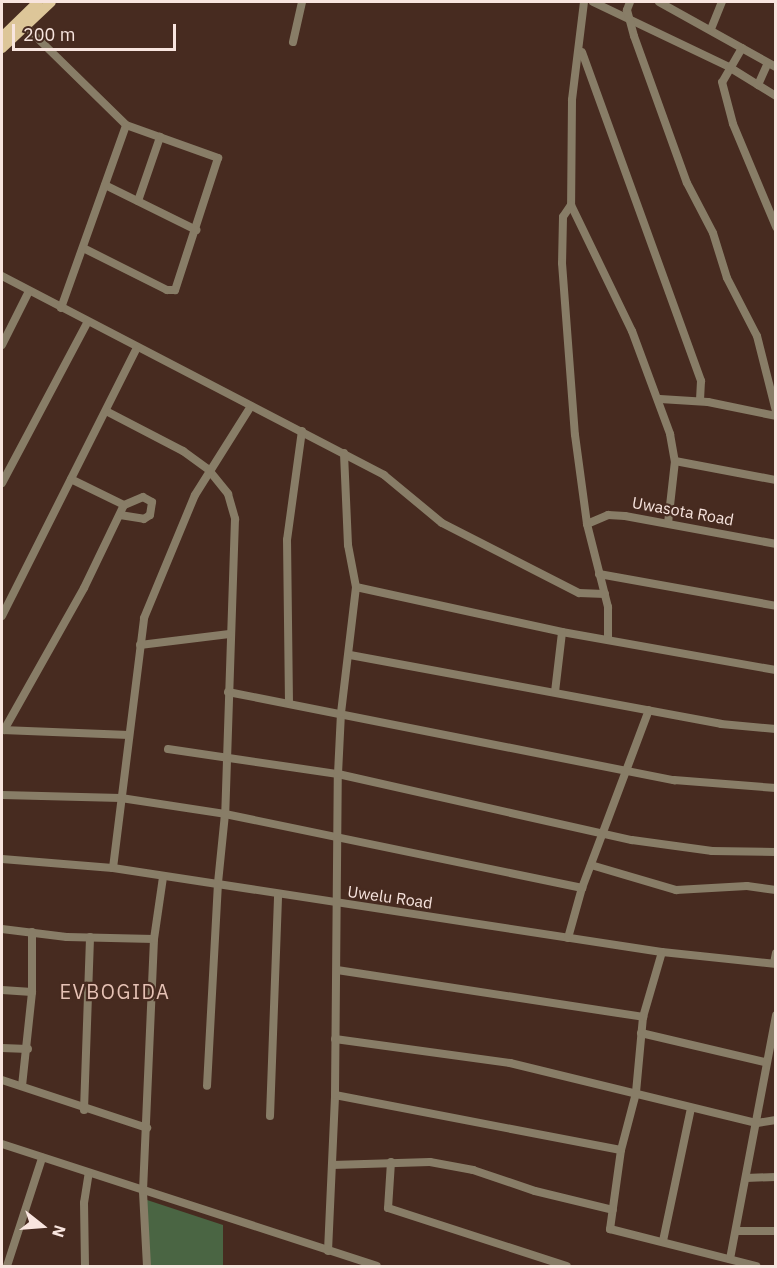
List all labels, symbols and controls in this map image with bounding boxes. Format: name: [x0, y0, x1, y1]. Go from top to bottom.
scale bar: [15, 12, 178, 50]
text: 200 m: [23, 23, 75, 46]
street label: Uwasota Road: [631, 493, 735, 529]
street label: Uwelu Road: [346, 882, 434, 912]
district label: EVBOGIDA: [60, 979, 170, 1003]
north arrow: [12, 1196, 72, 1256]
text: N: [48, 1223, 70, 1240]

